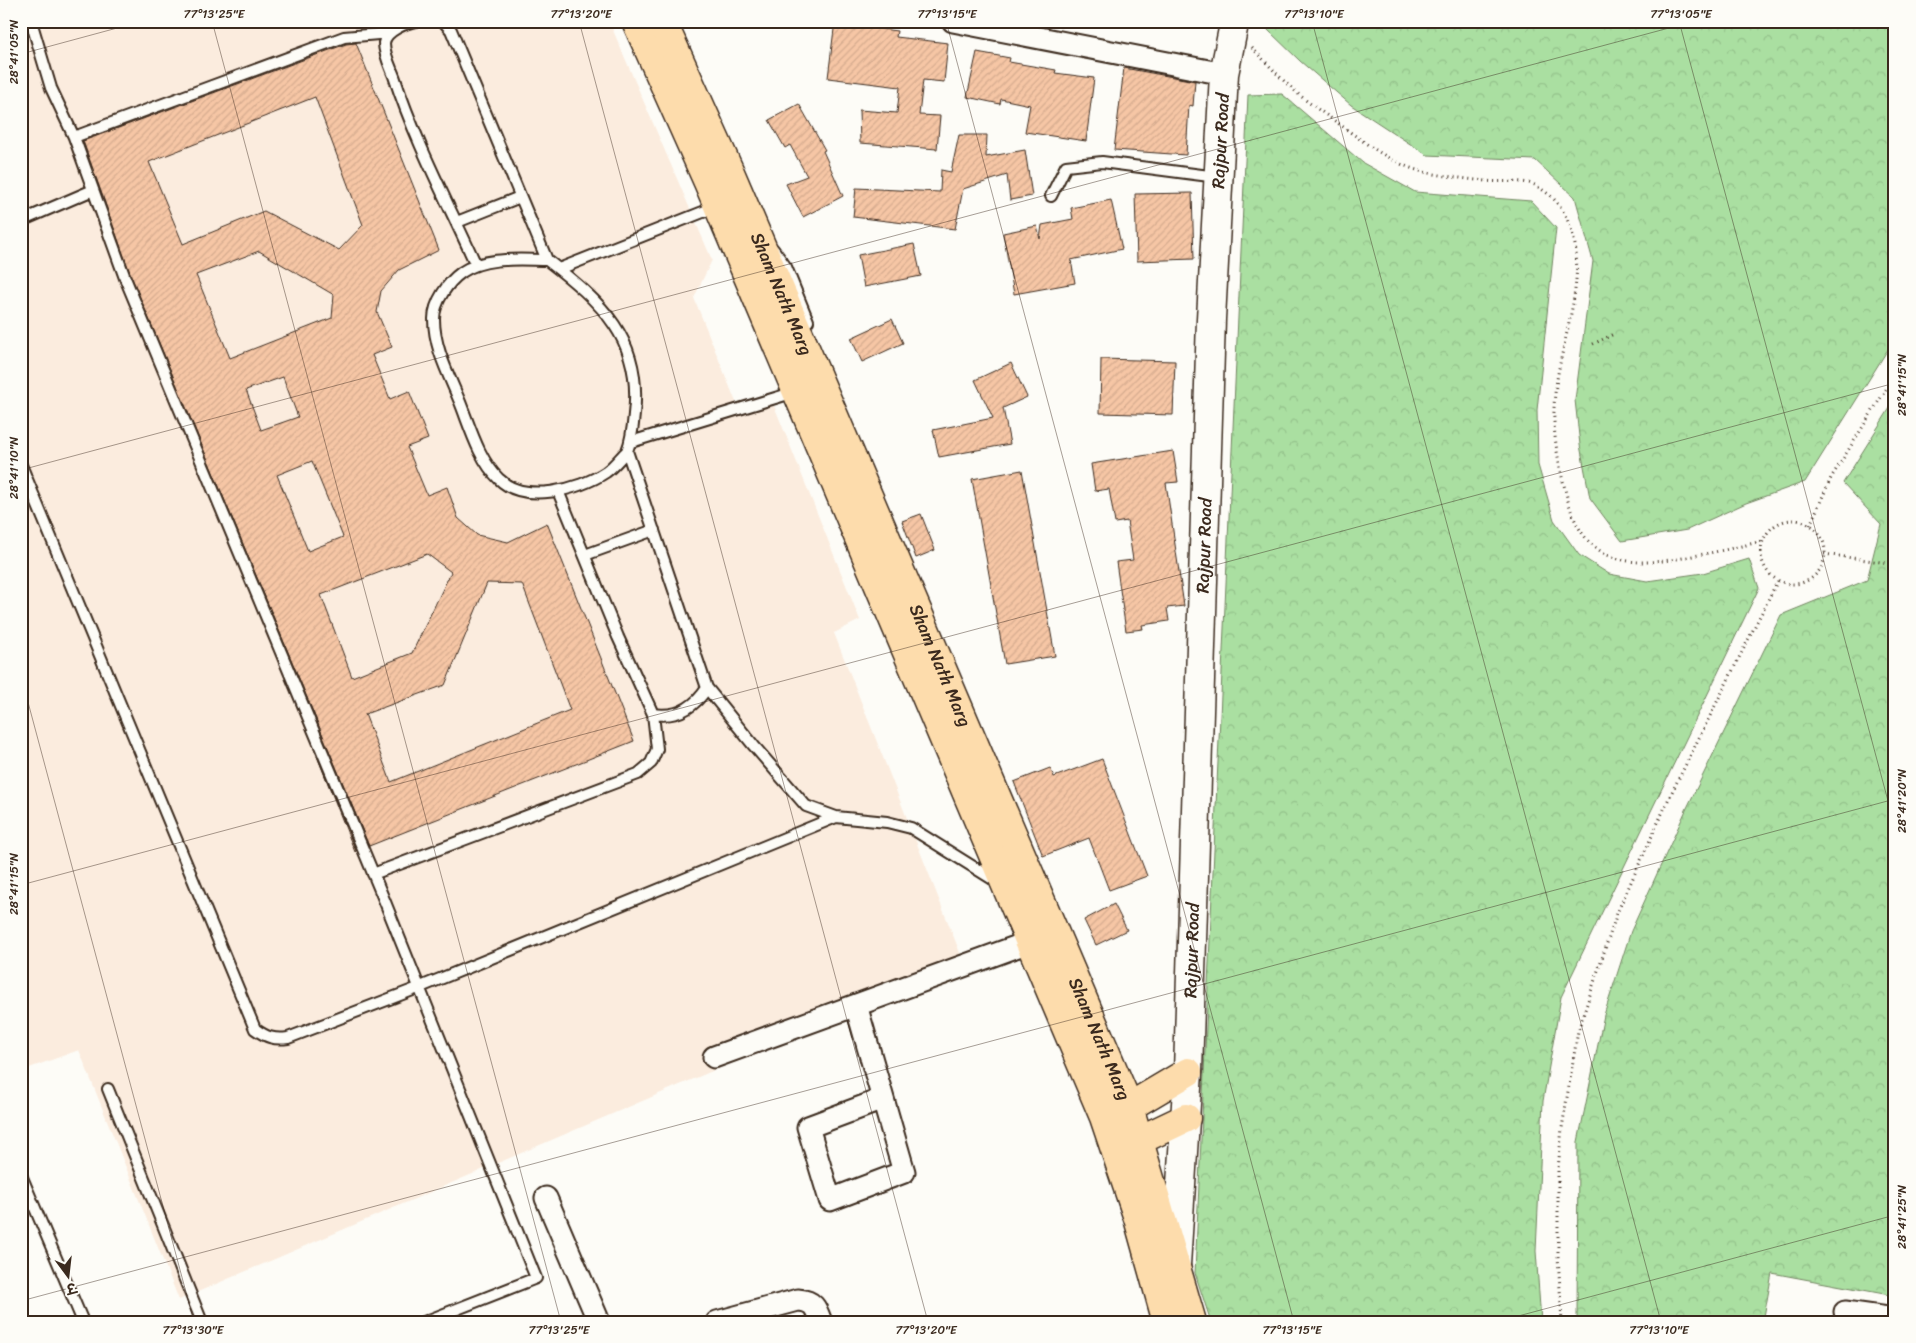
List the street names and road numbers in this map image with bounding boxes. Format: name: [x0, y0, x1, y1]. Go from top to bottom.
street label: Rajpur Road: [1202, 91, 1239, 190]
street label: Sham Nath Marg: [741, 227, 822, 361]
street label: Rajpur Road: [1187, 496, 1222, 594]
street label: Sham Nath Marg: [900, 599, 981, 732]
street label: Rajpur Road: [1174, 901, 1209, 999]
street label: Sham Nath Marg: [1059, 972, 1140, 1106]

